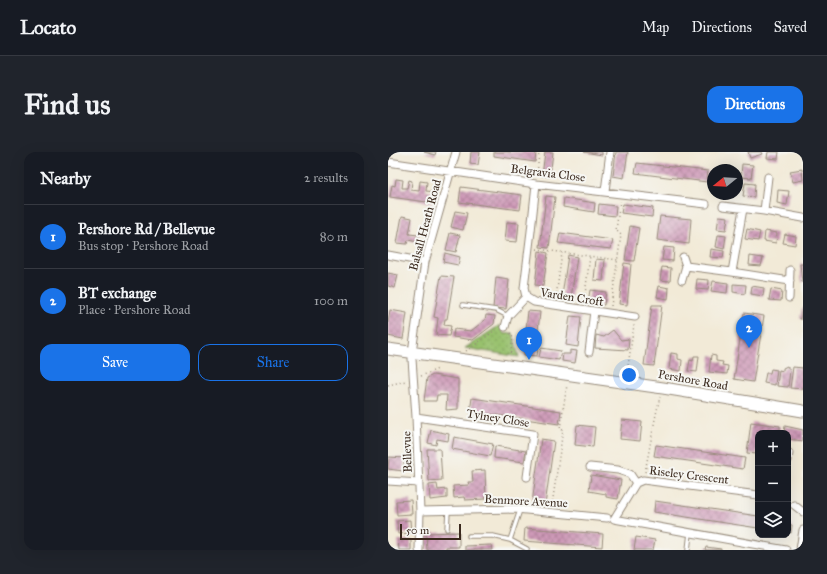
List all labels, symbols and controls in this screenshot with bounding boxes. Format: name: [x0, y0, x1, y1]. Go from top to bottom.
text: Locato: [20, 16, 76, 39]
text: Map: [642, 19, 669, 36]
text: Directions: [691, 19, 752, 36]
text: Saved: [774, 19, 807, 36]
button: Directions: [707, 86, 803, 123]
text: Find us: [24, 87, 110, 122]
street label: Belgravia Close: [510, 161, 586, 186]
north arrow: [707, 164, 743, 200]
text: Nearby: [40, 168, 91, 189]
text: 2 results: [304, 170, 348, 186]
street label: Balsall Heath Road: [406, 178, 444, 272]
text: Pershore Rd / Bellevue: [78, 220, 215, 238]
text: 1: [50, 229, 56, 245]
text: 80 m: [320, 229, 348, 245]
text: Bus stop · Pershore Road: [78, 238, 209, 254]
text: BT exchange: [78, 284, 157, 302]
street label: Varden Croft: [538, 285, 605, 309]
text: 2: [50, 293, 56, 309]
text: 100 m: [314, 293, 348, 309]
text: Place · Pershore Road: [78, 302, 190, 318]
pin: 2: [736, 315, 762, 348]
pin: 1: [516, 327, 542, 360]
button: Save: [40, 344, 190, 381]
button: Share: [198, 344, 348, 381]
your location: [619, 365, 639, 385]
street label: Pershore Road: [657, 367, 729, 393]
street label: Tylney Close: [466, 406, 530, 430]
map controls: [755, 430, 791, 538]
button: +: [755, 430, 791, 466]
street label: Bellevue: [399, 431, 415, 473]
street label: Riseley Crescent: [648, 463, 730, 487]
button: −: [755, 466, 791, 502]
street label: Benmore Avenue: [484, 492, 568, 510]
button: layers: [755, 502, 791, 538]
scale bar: [400, 522, 461, 541]
text: 50 m: [406, 524, 429, 537]

